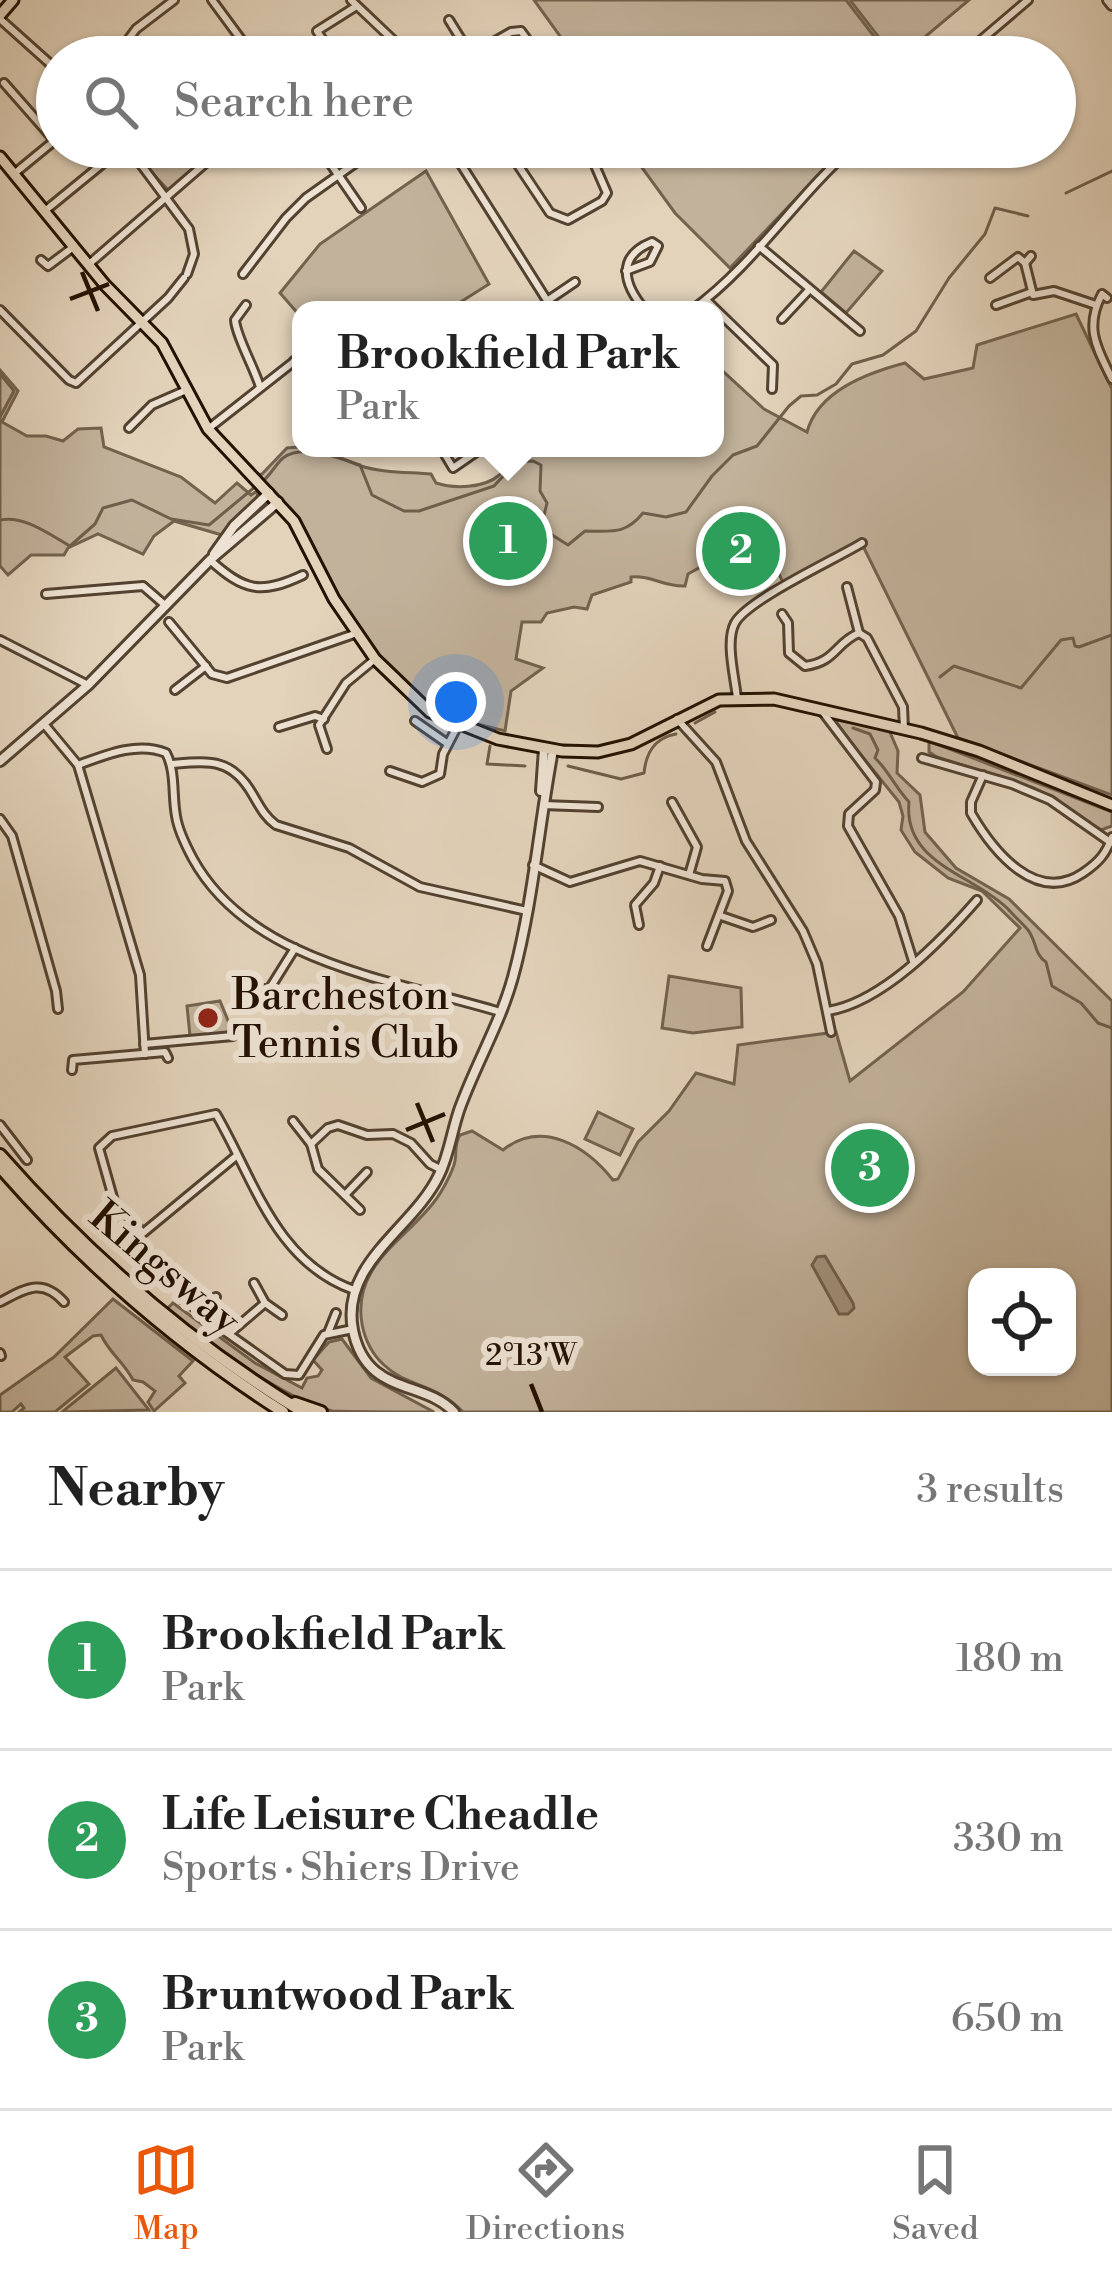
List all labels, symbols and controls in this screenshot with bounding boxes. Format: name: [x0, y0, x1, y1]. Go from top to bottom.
search box: [36, 36, 1076, 168]
icon: search: [78, 69, 144, 135]
text: Search here: [174, 74, 414, 131]
popup: [292, 301, 724, 457]
text: Brookfield Park: [337, 326, 679, 383]
text: Park: [337, 383, 418, 432]
pin: 1: [469, 496, 547, 586]
pin: 2: [702, 506, 780, 596]
your location: [426, 672, 486, 732]
place label: Barcheston Tennis Club: [231, 970, 459, 1071]
marker: Barcheston Tennis Club: [195, 1005, 221, 1031]
pin: 3: [831, 1123, 909, 1213]
street label: Kingsway: [77, 1190, 251, 1349]
map controls: [968, 1268, 1076, 1376]
button: locate: [968, 1268, 1076, 1376]
text: 2°13'W: [485, 1337, 577, 1375]
text: Nearby: [48, 1458, 224, 1522]
text: 3 results: [916, 1466, 1064, 1515]
text: Brookfield Park: [162, 1607, 505, 1664]
text: 1: [78, 1635, 96, 1684]
text: 180 m: [956, 1635, 1064, 1684]
text: Park: [162, 1664, 243, 1713]
text: Life Leisure Cheadle: [162, 1787, 599, 1844]
text: 2: [75, 1815, 99, 1864]
text: 330 m: [953, 1815, 1064, 1864]
text: Sports · Shiers Drive: [162, 1844, 520, 1893]
text: Bruntwood Park: [162, 1967, 513, 2024]
text: 3: [75, 1995, 99, 2044]
text: 650 m: [951, 1995, 1064, 2044]
text: Park: [162, 2024, 243, 2073]
tab: Map: [133, 2137, 199, 2250]
tab: Directions: [466, 2137, 625, 2250]
tab: Saved: [892, 2137, 979, 2250]

